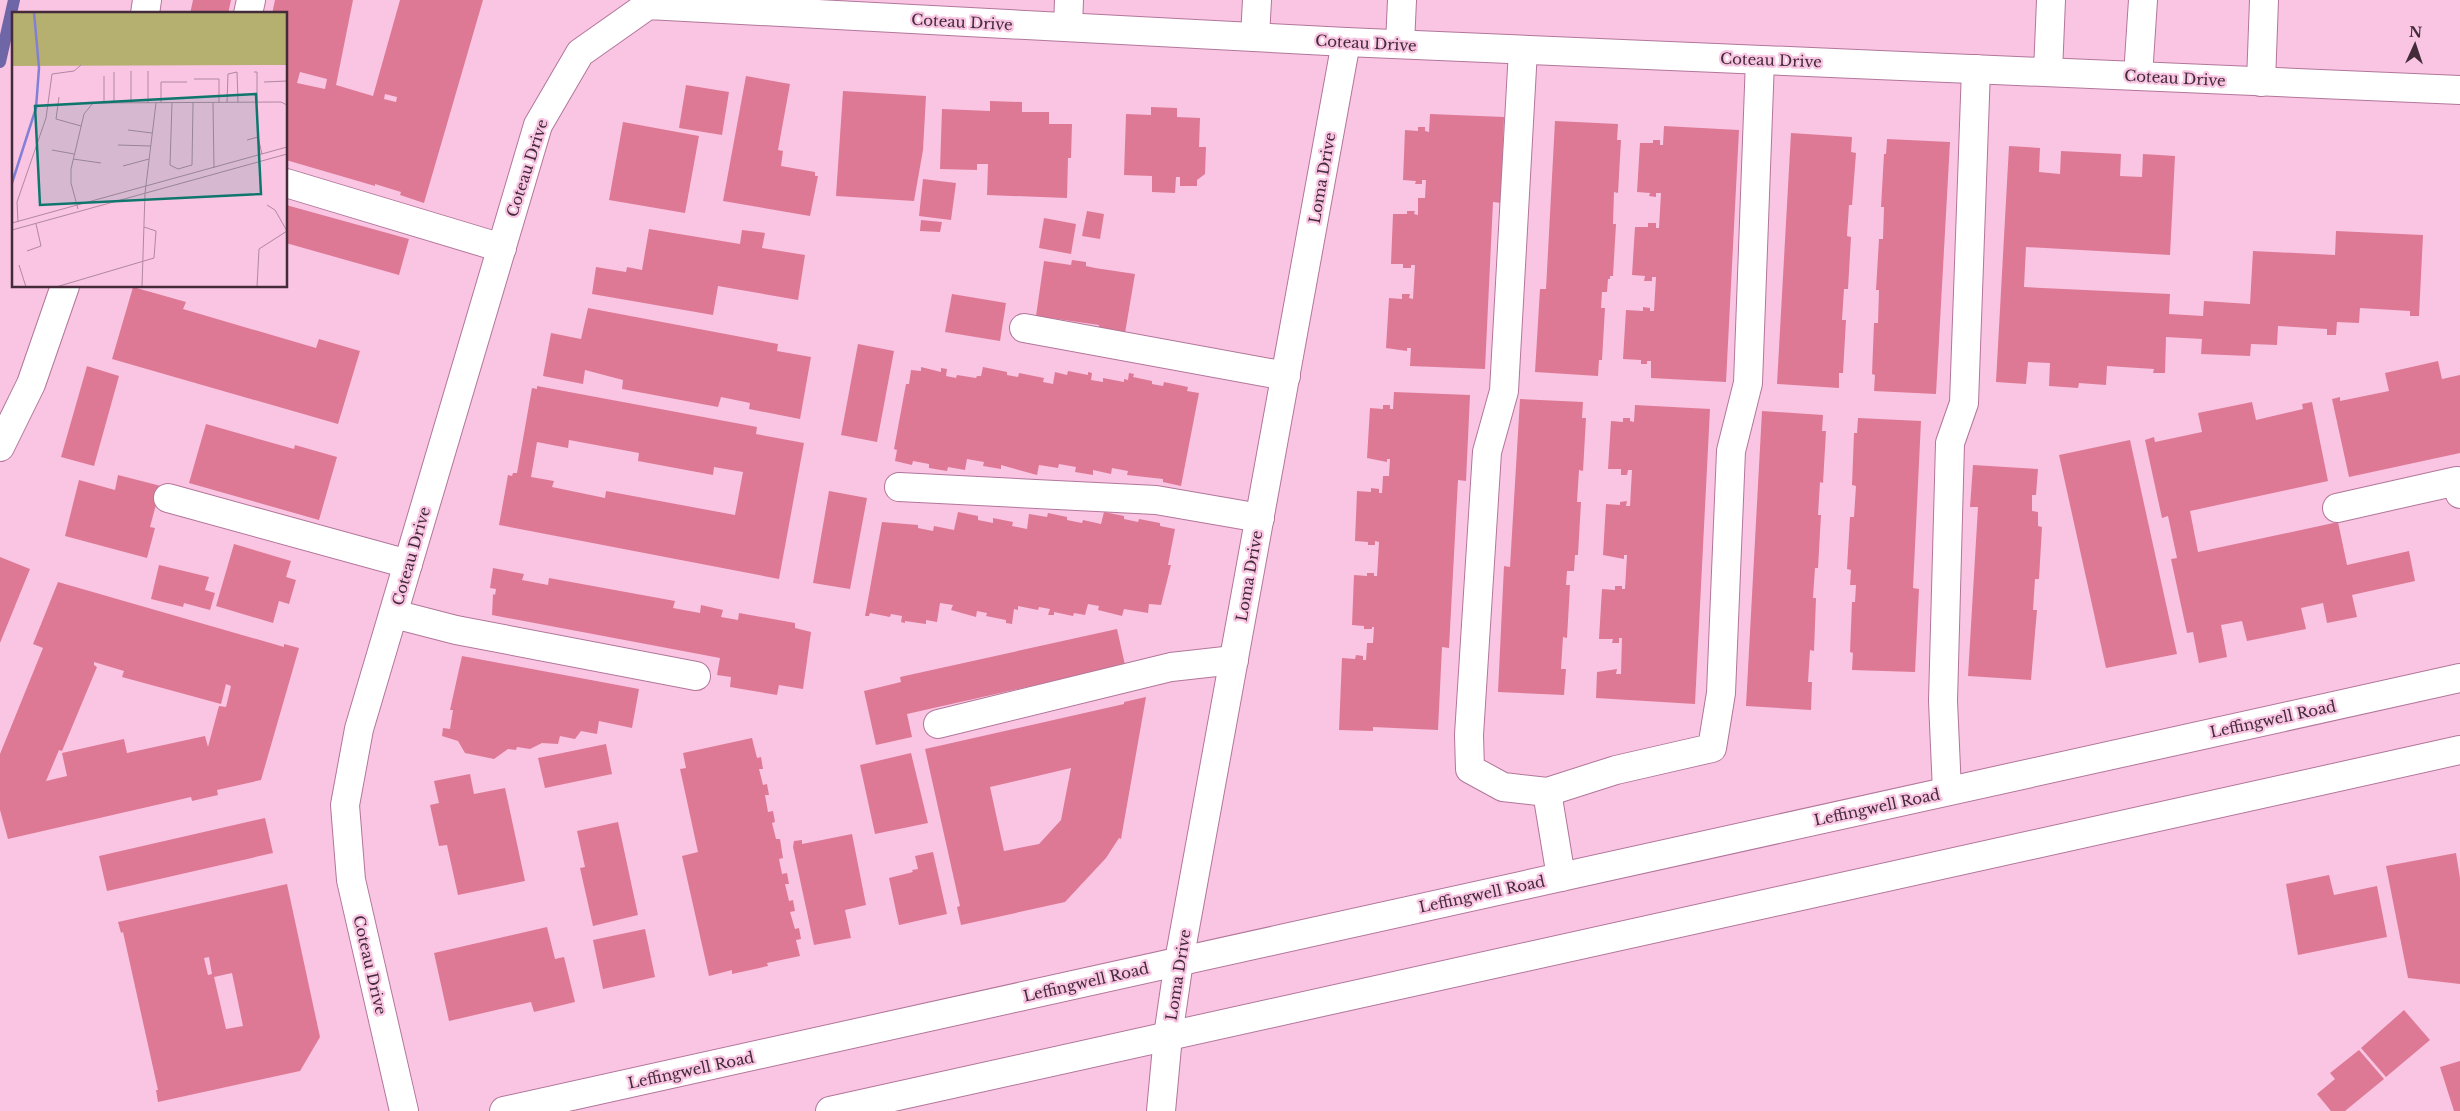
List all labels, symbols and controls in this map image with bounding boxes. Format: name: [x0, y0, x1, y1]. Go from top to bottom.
street label: Coteau Drive: [911, 10, 1013, 34]
inset map: [12, 12, 288, 288]
north arrow: [2390, 20, 2440, 70]
text: N: [2409, 23, 2423, 41]
street label: Coteau Drive: [1315, 31, 1417, 55]
street label: Coteau Drive: [1720, 49, 1822, 71]
street label: Coteau Drive: [2124, 66, 2226, 90]
street label: Coteau Drive: [502, 117, 552, 219]
street label: Loma Drive: [1305, 131, 1339, 225]
street label: Coteau Drive: [388, 505, 434, 607]
street label: Loma Drive: [1232, 529, 1266, 623]
street label: Leffingwell Road: [2208, 696, 2338, 742]
street label: Leffingwell Road: [1812, 784, 1942, 830]
street label: Leffingwell Road: [1417, 871, 1547, 917]
street label: Coteau Drive: [349, 913, 391, 1017]
street label: Loma Drive: [1161, 928, 1195, 1022]
street label: Leffingwell Road: [1021, 958, 1151, 1006]
street label: Leffingwell Road: [626, 1047, 756, 1093]

